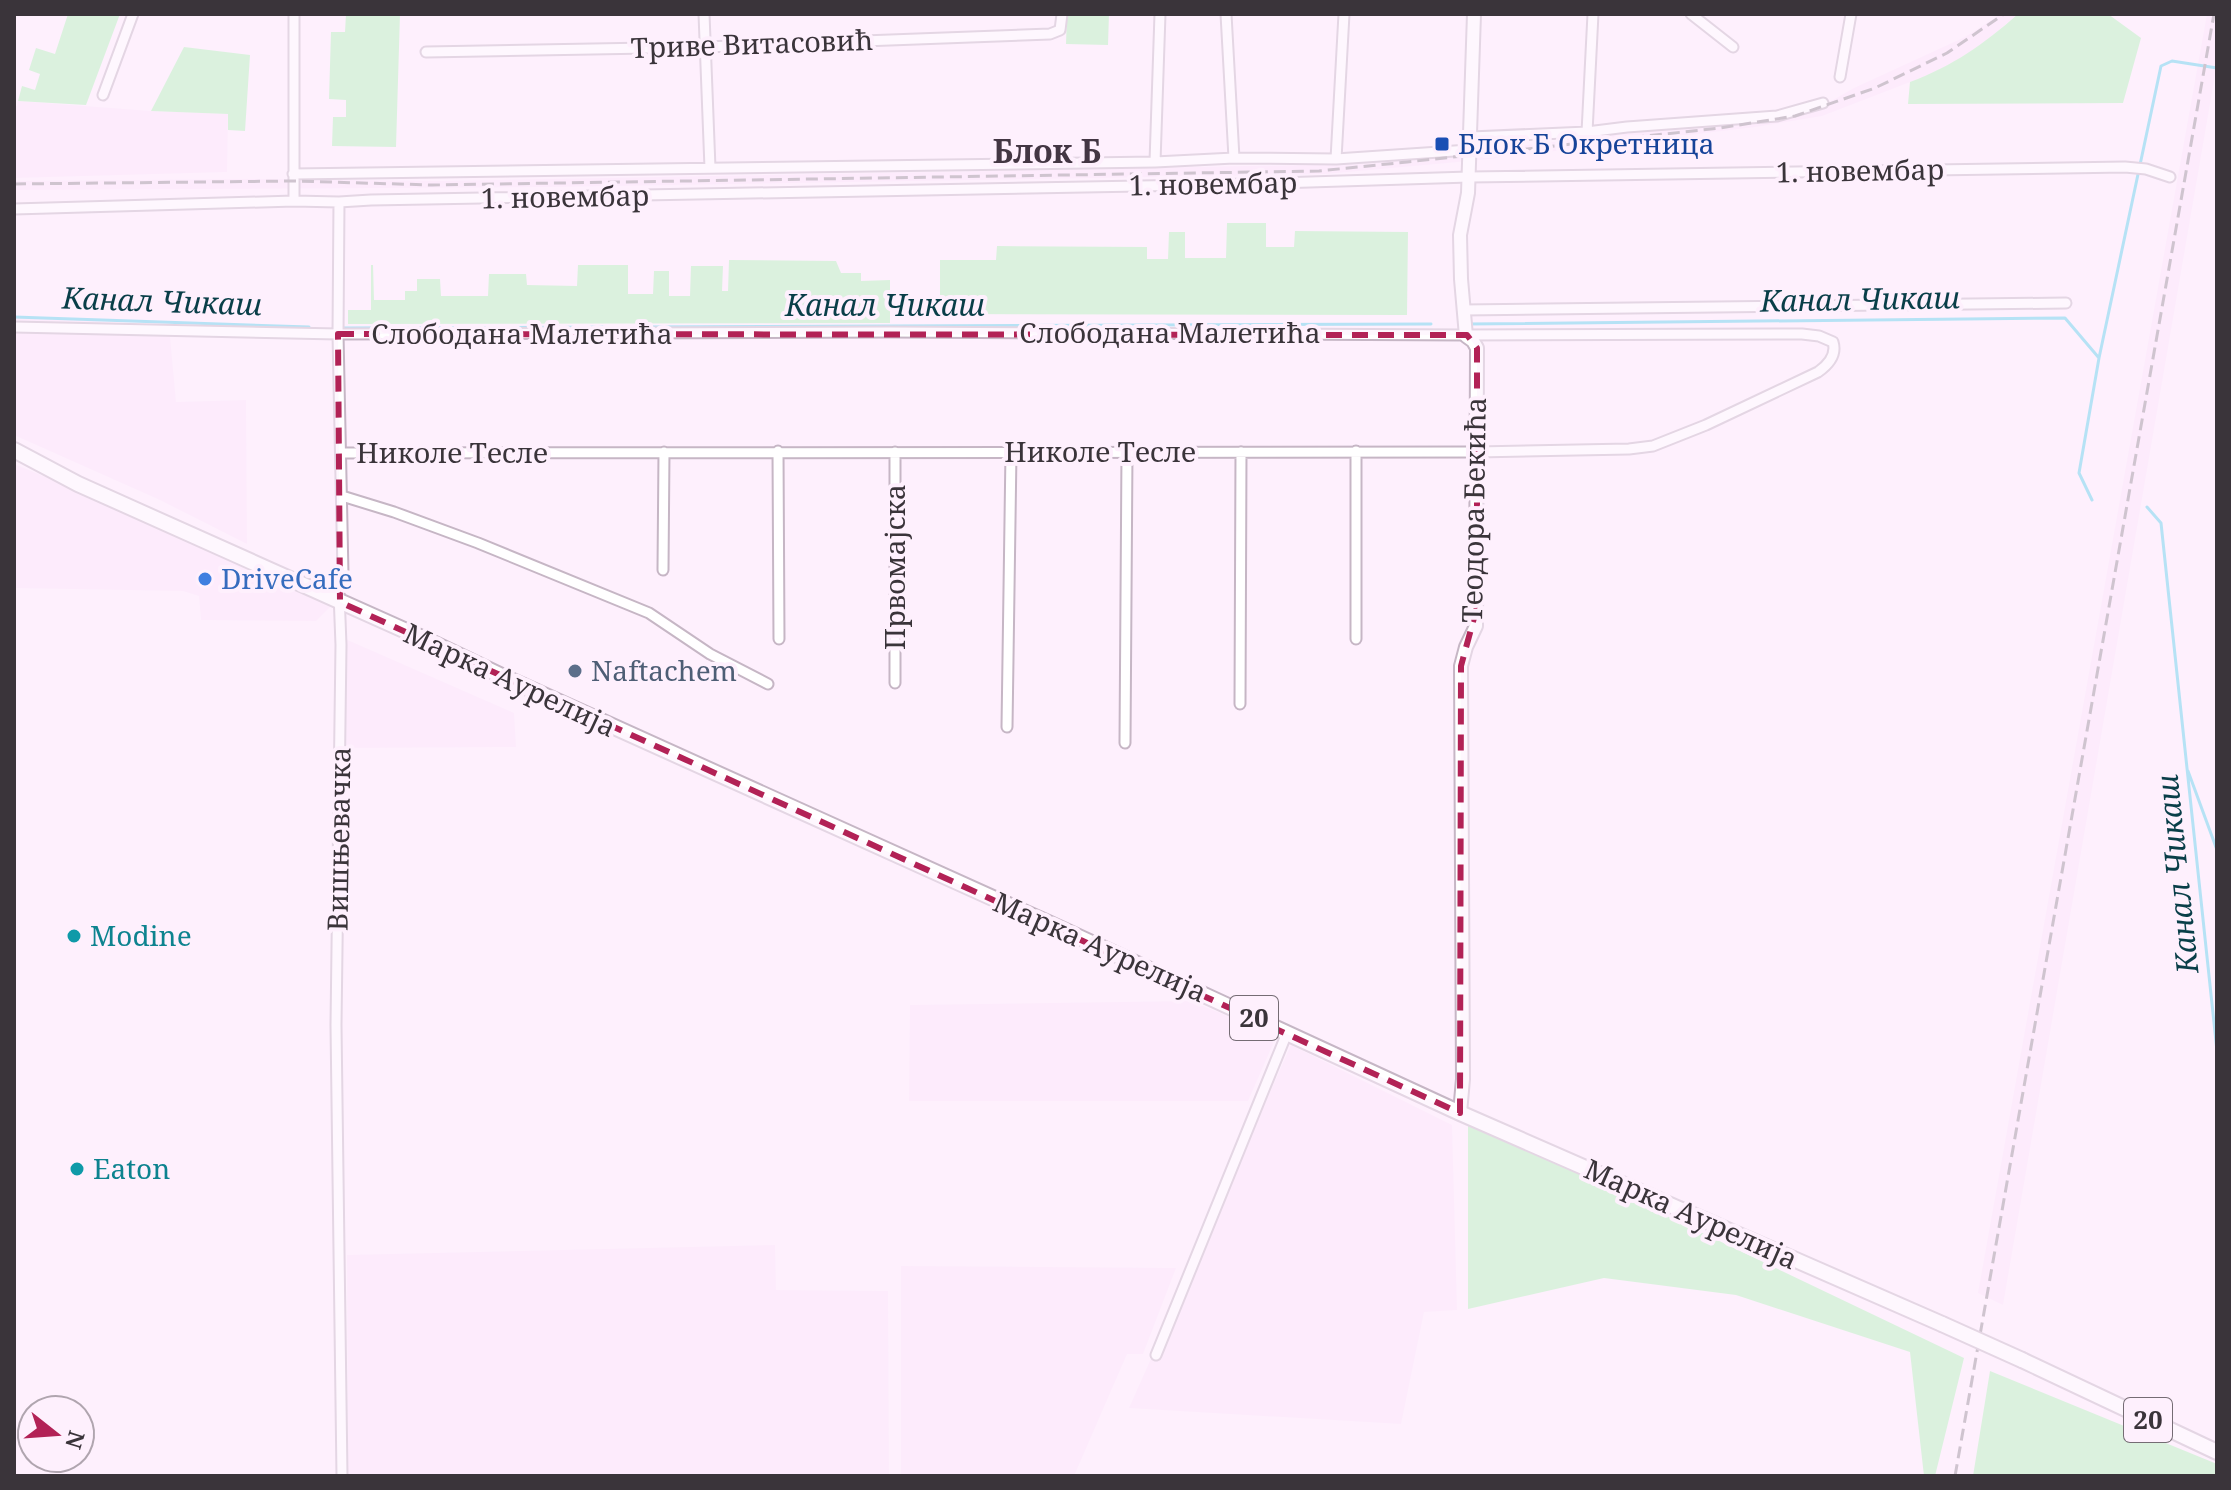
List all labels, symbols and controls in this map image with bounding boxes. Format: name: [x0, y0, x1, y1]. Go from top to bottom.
street label: Триве Витасовић: [630, 20, 874, 66]
place label: Блок Б Окретница: [1458, 124, 1715, 162]
district label: Блок Б: [993, 129, 1101, 172]
marker: Блок Б Окретница: [1433, 135, 1451, 153]
street label: 1. новембар: [1775, 150, 1945, 190]
street label: 1. новембар: [1128, 163, 1298, 203]
street label: 1. новембар: [480, 176, 650, 216]
water label: Канал Чикаш: [60, 276, 263, 324]
water label: Канал Чикаш: [1759, 276, 1961, 321]
water label: Канал Чикаш: [784, 284, 985, 325]
street label: Слободана Малетића: [1019, 313, 1321, 351]
street label: Слободана Малетића: [371, 314, 673, 352]
street label: Теодора Бекића: [1452, 397, 1494, 623]
street label: Николе Тесле: [1004, 432, 1196, 470]
street label: Николе Тесле: [356, 433, 548, 471]
street label: Првомајска: [875, 484, 913, 650]
place label: DriveCafe: [221, 559, 353, 597]
marker: DriveCafe: [196, 570, 214, 588]
street label: Марка Аурелија: [398, 613, 623, 745]
place label: Naftachem: [591, 651, 737, 689]
marker: Naftachem: [566, 662, 584, 680]
street label: Вишњевачка: [317, 747, 359, 931]
water label: Канал Чикаш: [2146, 772, 2207, 977]
street label: Марка Аурелија: [988, 882, 1213, 1010]
place label: Modine: [90, 916, 192, 954]
marker: Modine: [65, 927, 83, 945]
road number: 20: [1230, 996, 1278, 1040]
place label: Eaton: [93, 1149, 170, 1187]
street label: Марка Аурелија: [1579, 1149, 1804, 1277]
marker: Eaton: [68, 1160, 86, 1178]
north arrow: [16, 1394, 96, 1474]
road number: 20: [2124, 1398, 2172, 1442]
text: N: [59, 1427, 93, 1453]

